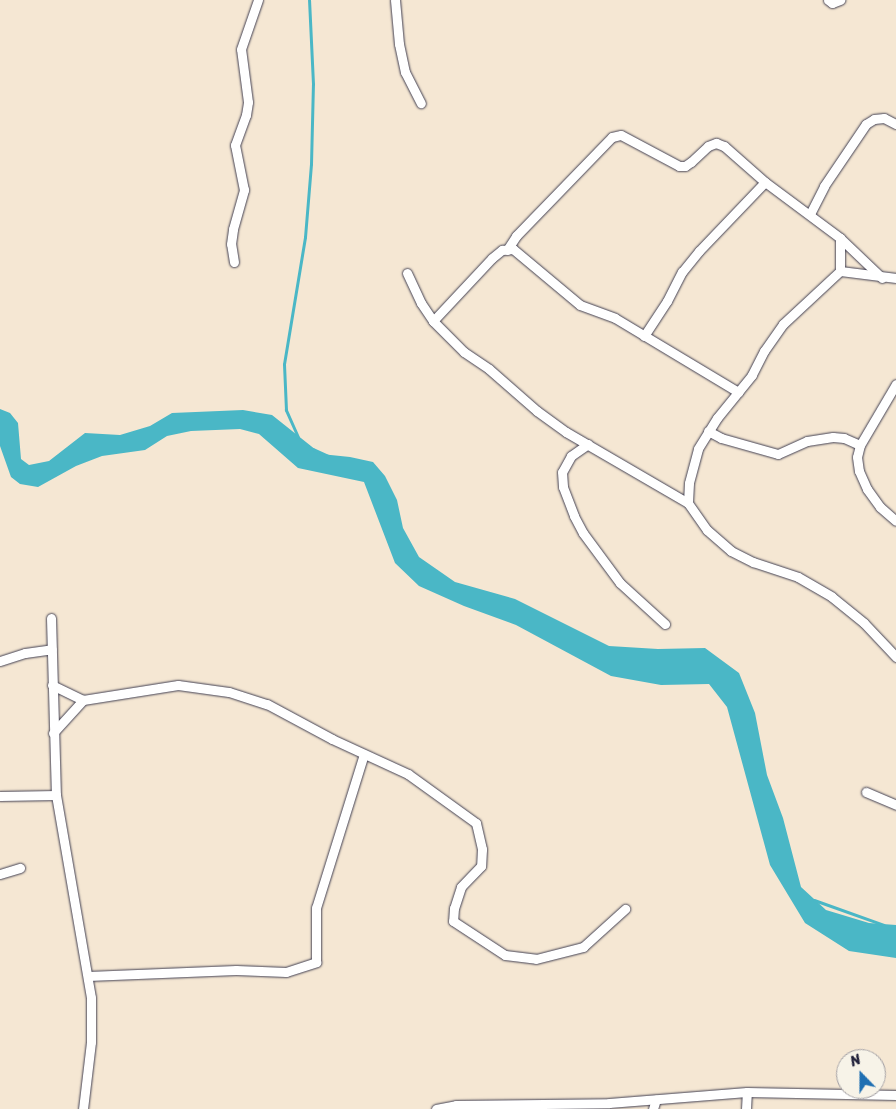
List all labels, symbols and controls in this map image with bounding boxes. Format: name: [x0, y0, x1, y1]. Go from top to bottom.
text: N: [846, 1047, 865, 1074]
north arrow: [836, 1049, 886, 1099]

